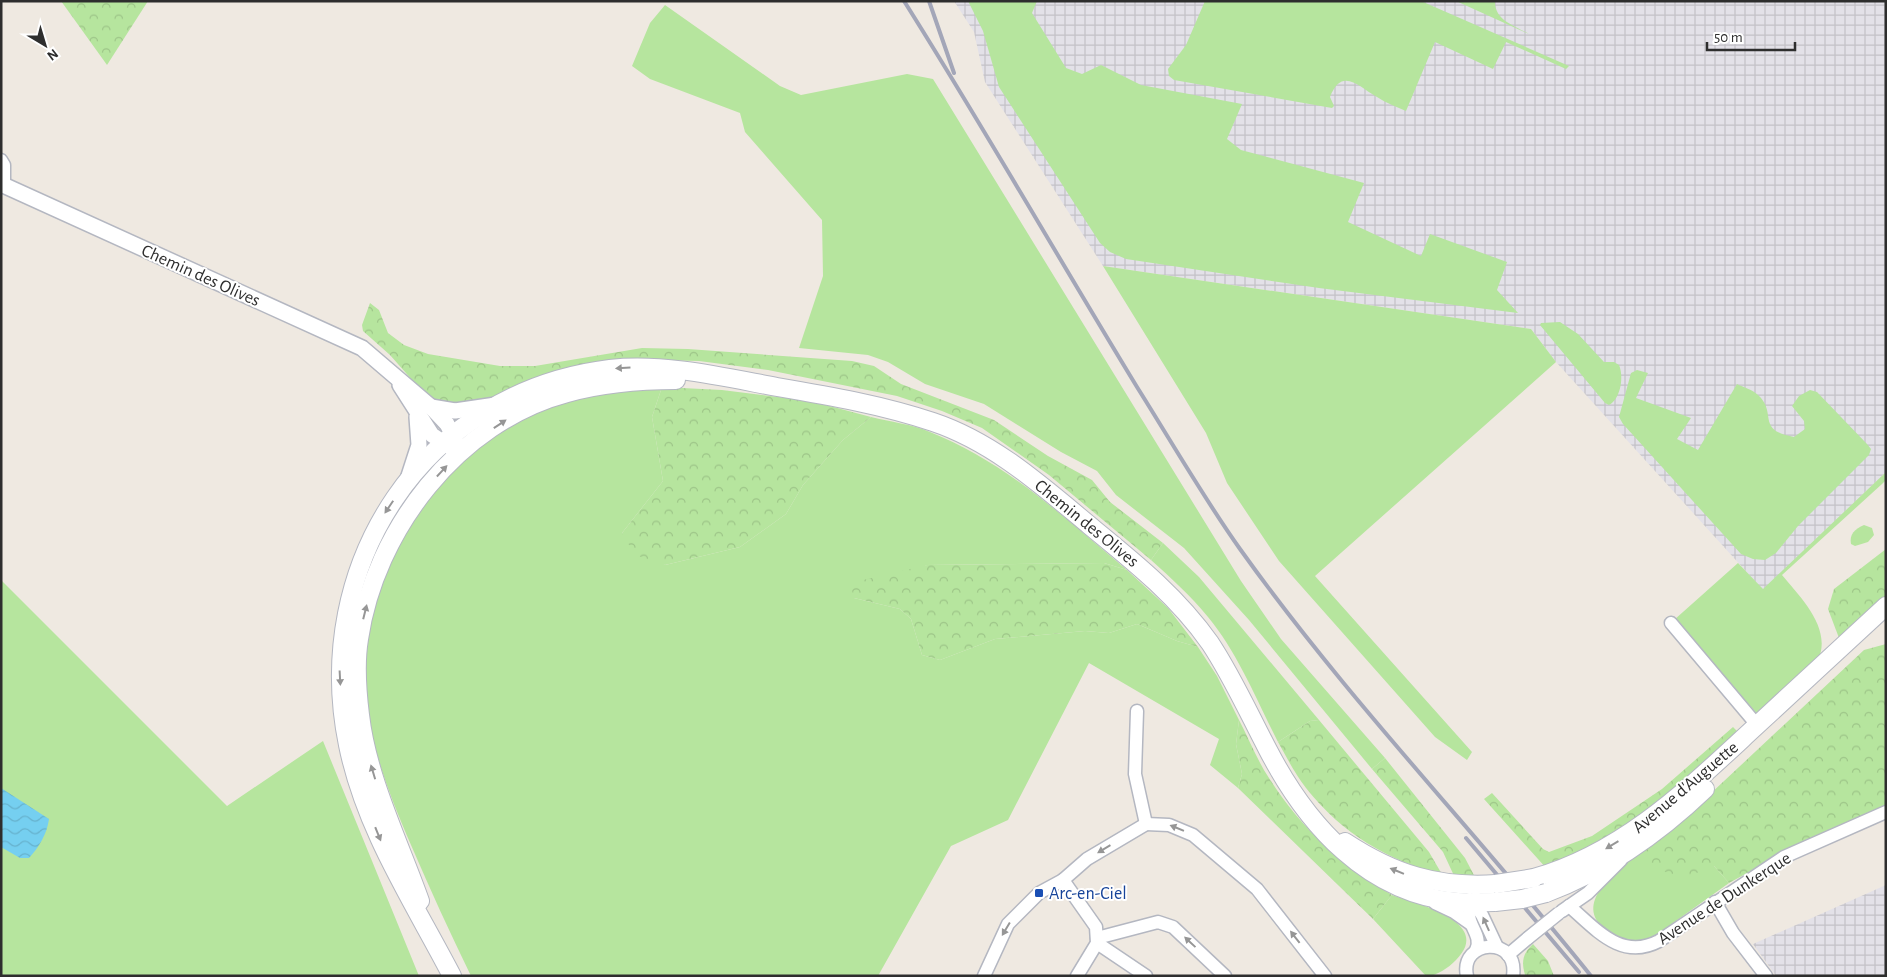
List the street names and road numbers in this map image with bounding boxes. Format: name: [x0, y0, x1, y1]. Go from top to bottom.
street label: Chemin des Olives: [139, 242, 263, 310]
street label: Chemin des Olives: [1031, 477, 1142, 571]
street label: Avenue d'Auguette: [1629, 739, 1742, 837]
street label: Avenue de Dunkerque: [1655, 849, 1794, 948]

